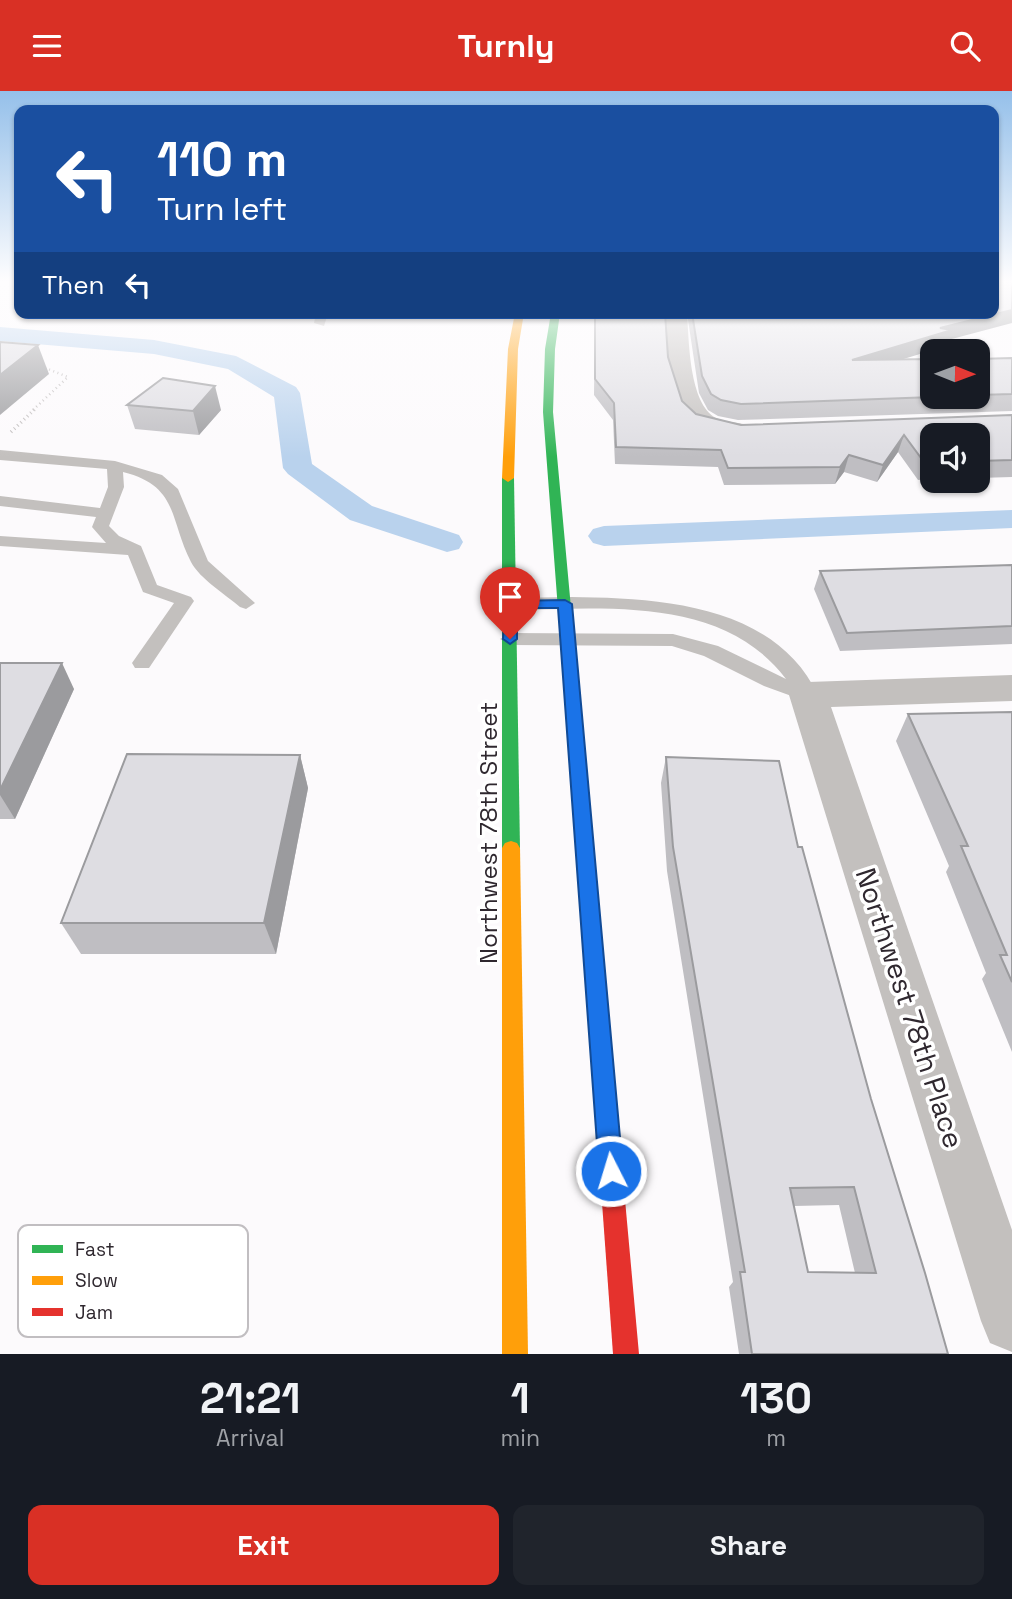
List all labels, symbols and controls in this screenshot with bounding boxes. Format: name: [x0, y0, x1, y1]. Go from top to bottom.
text: Turnly: [458, 26, 554, 66]
icon: menu: [28, 27, 66, 65]
icon: search: [946, 27, 984, 65]
text: 110 m: [157, 128, 287, 190]
icon: left: [42, 133, 133, 224]
text: Turn left: [157, 189, 287, 229]
icon: left: [119, 266, 157, 304]
text: Then: [42, 268, 105, 302]
north arrow: [920, 339, 990, 409]
map controls: [920, 339, 990, 493]
button: sound: [920, 423, 990, 493]
pin: [480, 567, 540, 639]
icon: arrive: [491, 578, 529, 616]
street label: Northwest 78th Street: [473, 702, 504, 964]
street label: Northwest 78th Place: [848, 863, 972, 1153]
position arrow: [574, 1134, 648, 1208]
legend: [18, 1225, 248, 1337]
text: Fast: [75, 1237, 115, 1262]
text: Slow: [75, 1268, 118, 1293]
text: Jam: [75, 1300, 113, 1325]
text: 21:21: [200, 1372, 300, 1425]
text: 1: [511, 1372, 530, 1425]
text: 130: [740, 1372, 812, 1425]
text: Arrival: [216, 1423, 284, 1453]
text: min: [501, 1423, 540, 1453]
text: m: [766, 1423, 786, 1453]
button: Exit: [28, 1505, 499, 1585]
button: Share: [513, 1505, 984, 1585]

